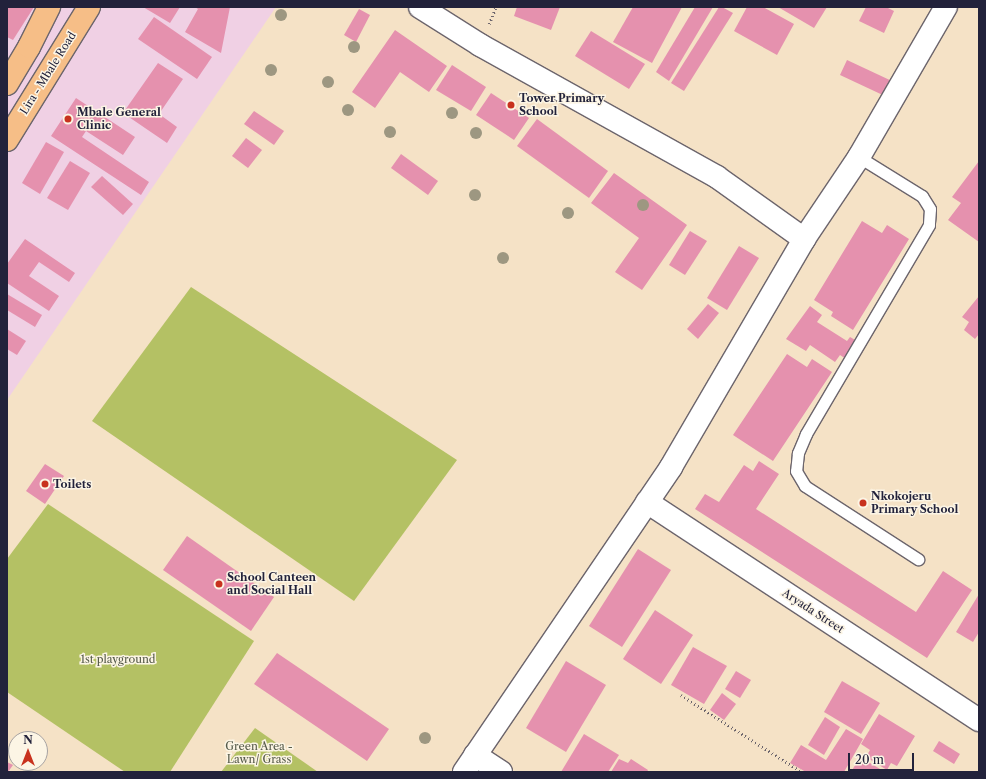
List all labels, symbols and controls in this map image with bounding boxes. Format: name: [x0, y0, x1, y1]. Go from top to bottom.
street label: Lira - Mbale Road: [17, 29, 79, 117]
place label: Tower Primary School: [519, 92, 604, 118]
marker: Tower Primary School: [506, 100, 516, 110]
place label: Mbale General Clinic: [77, 106, 161, 132]
marker: Mbale General Clinic: [62, 113, 74, 125]
place label: Toilets: [53, 477, 91, 491]
marker: Toilets: [40, 479, 50, 489]
place label: Nkokojeru Primary School: [871, 490, 959, 516]
marker: Nkokojeru Primary School: [858, 498, 868, 508]
place label: School Canteen and Social Hall: [227, 571, 316, 597]
marker: School Canteen and Social Hall: [214, 579, 224, 589]
street label: Aryada Street: [780, 586, 846, 636]
park label: 1st playground: [80, 652, 156, 666]
north arrow: [8, 731, 48, 771]
text: N: [23, 733, 33, 747]
park label: Green Area - Lawn/ Grass: [225, 740, 293, 766]
scale bar: [850, 745, 916, 771]
text: 20 m: [855, 752, 884, 767]

